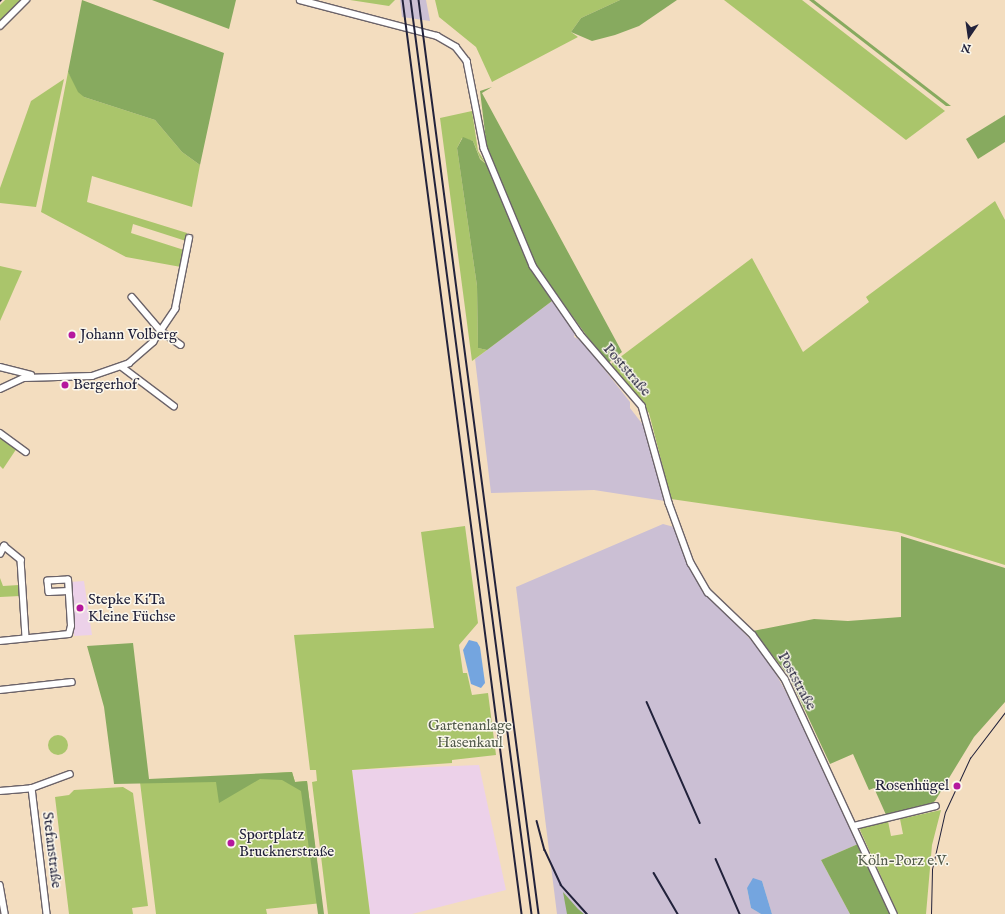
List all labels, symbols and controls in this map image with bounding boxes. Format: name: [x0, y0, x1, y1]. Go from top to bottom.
north arrow: [949, 16, 989, 56]
text: N: [960, 40, 973, 56]
place label: Johann Volberg: [80, 326, 177, 344]
marker: Johann Volberg: [67, 330, 77, 340]
street label: Poststraße: [599, 340, 655, 400]
place label: Bergerhof: [73, 376, 137, 394]
marker: Bergerhof: [60, 380, 70, 390]
place label: Stepke KiTa Kleine Füchse: [88, 590, 176, 625]
marker: Stepke KiTa Kleine Füchse: [75, 603, 85, 613]
street label: Poststraße: [774, 649, 820, 713]
park label: Gartenanlage Hasenkaul: [428, 716, 512, 751]
place label: Rosenhügel: [875, 777, 949, 795]
marker: Rosenhügel: [952, 781, 962, 791]
street label: Stefanstraße: [38, 811, 66, 889]
place label: Sportplatz Brucknerstraße: [239, 825, 334, 860]
marker: Sportplatz Brucknerstraße: [226, 838, 236, 848]
park label: Köln-Porz e.V.: [857, 852, 949, 870]

